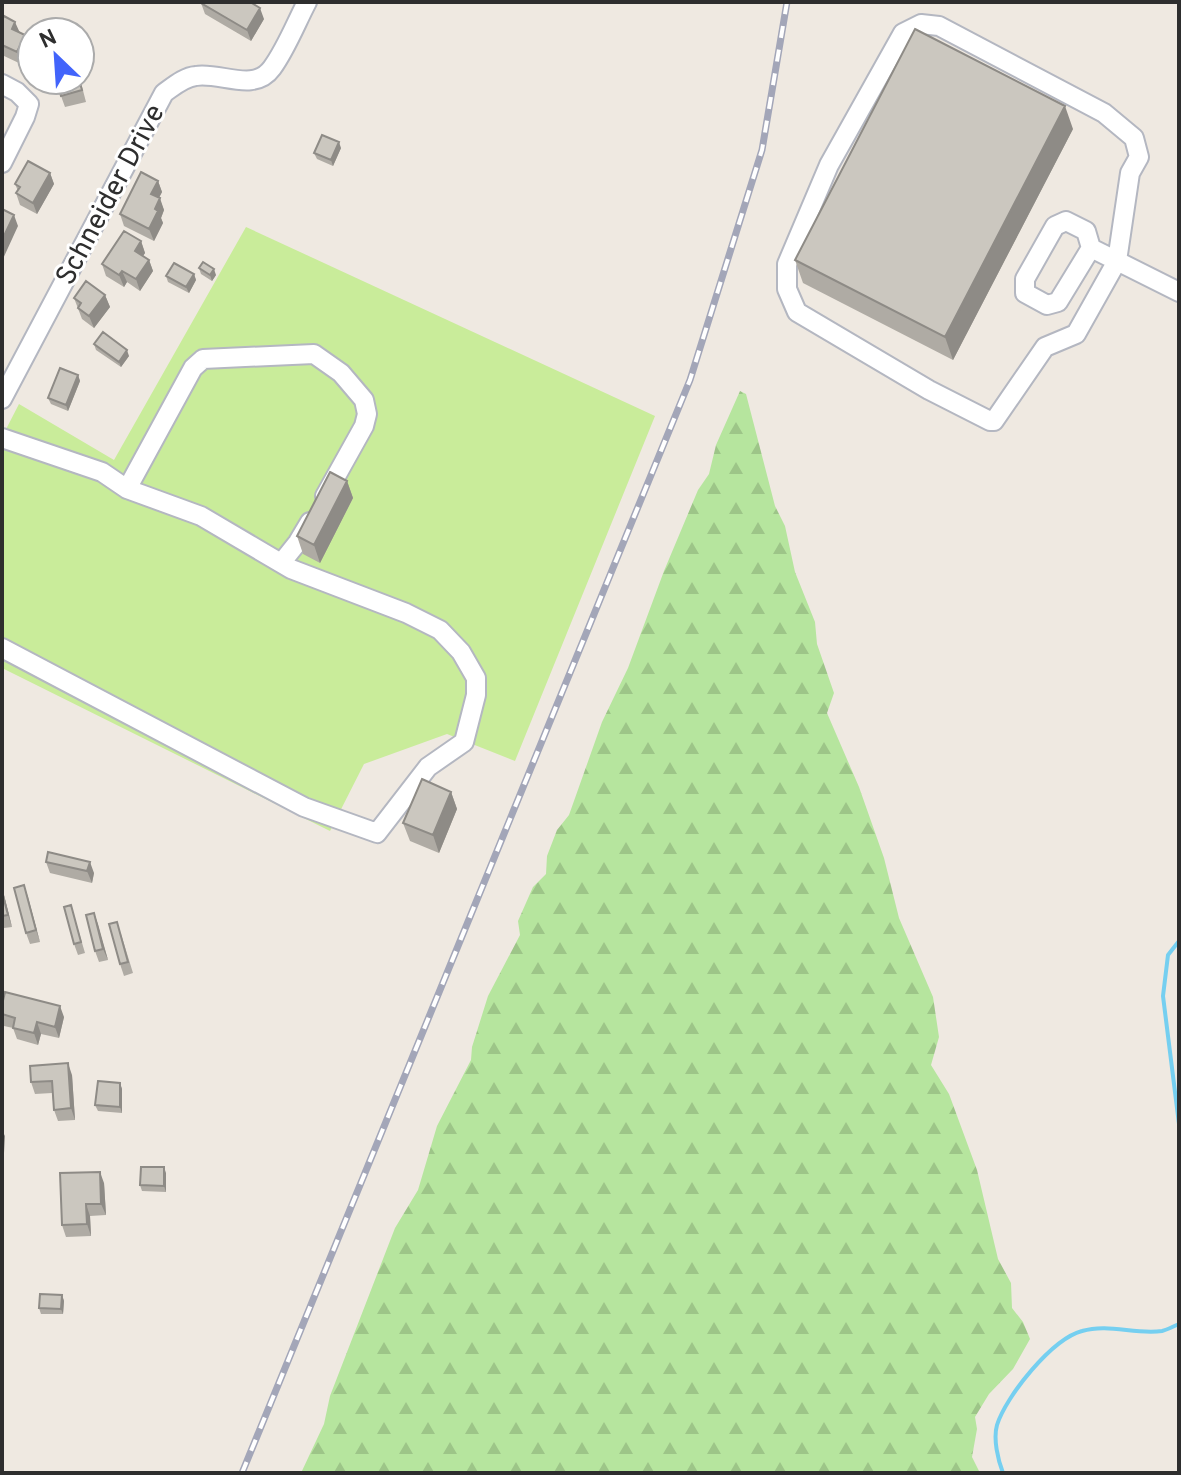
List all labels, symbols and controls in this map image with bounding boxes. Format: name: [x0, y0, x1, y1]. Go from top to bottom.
north arrow: [16, 16, 96, 96]
text: N: [36, 25, 61, 56]
street label: Schneider Drive: [49, 99, 174, 292]

